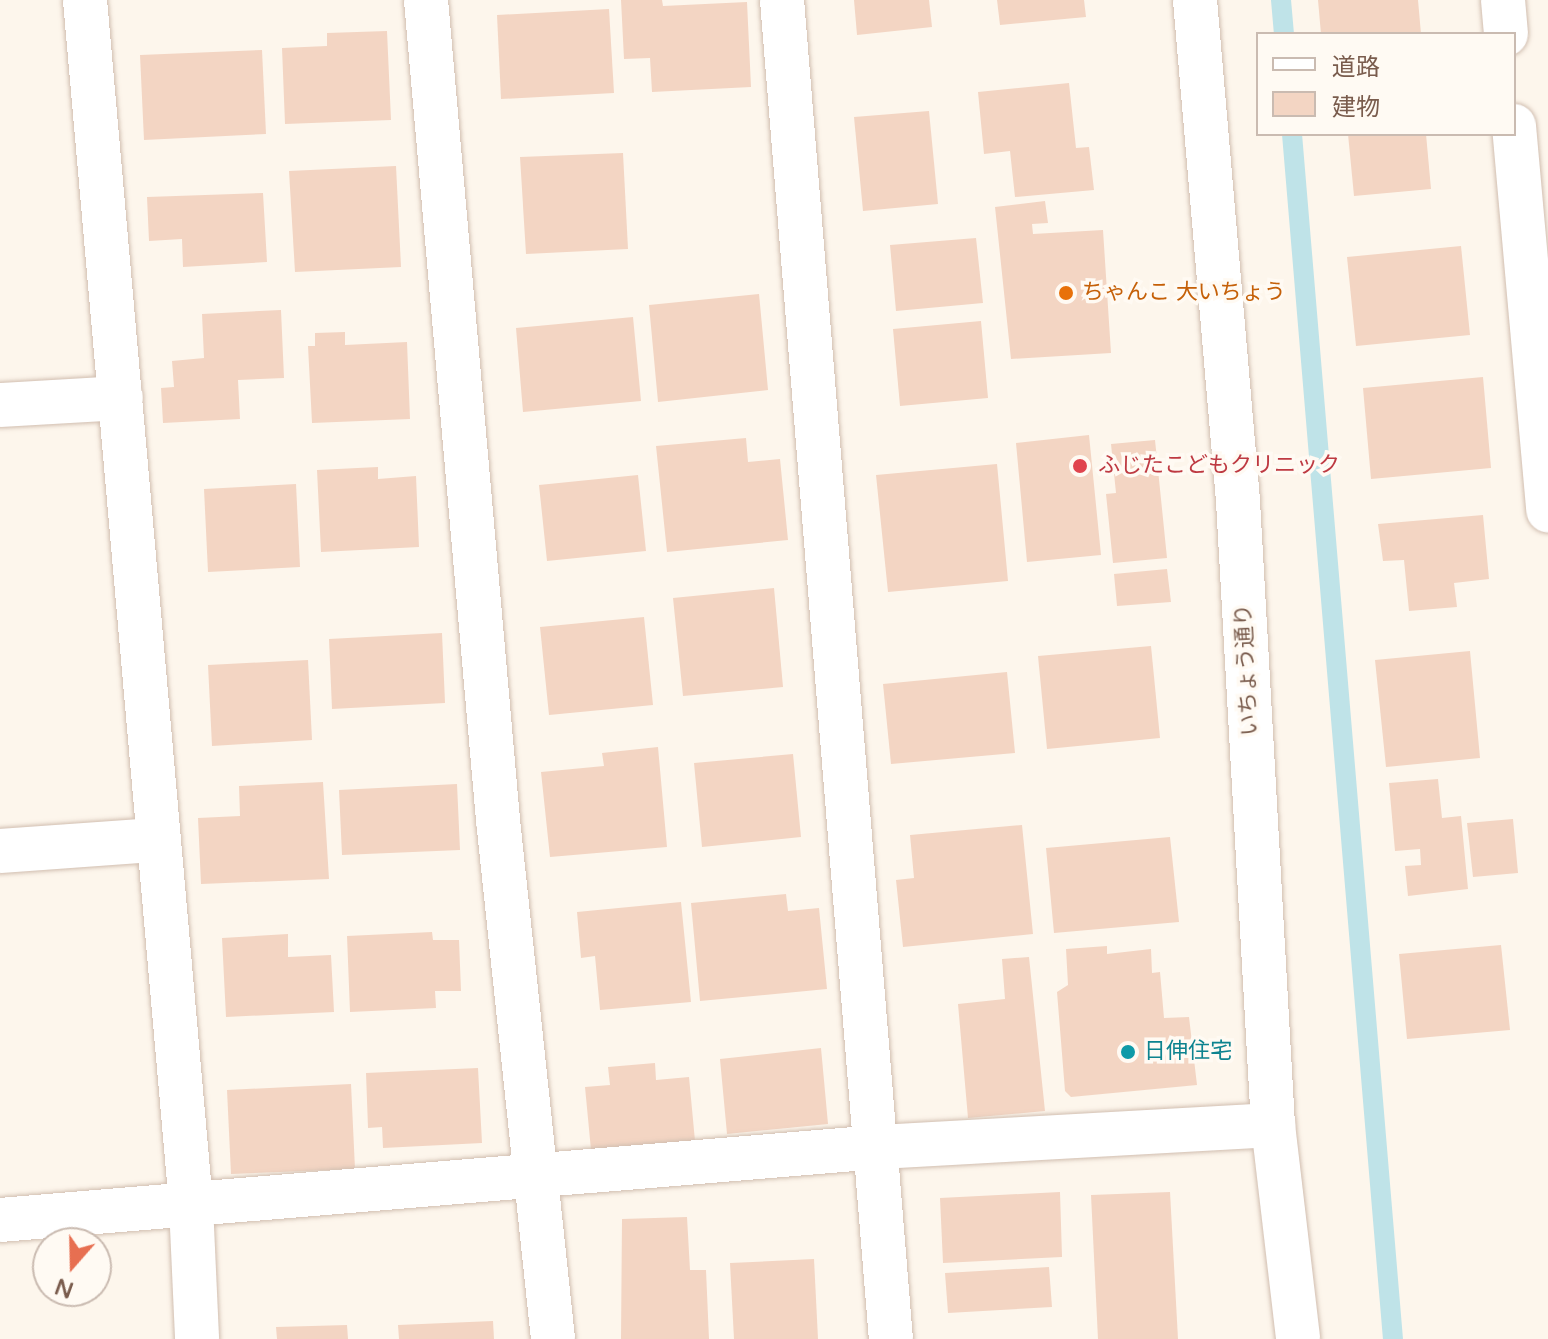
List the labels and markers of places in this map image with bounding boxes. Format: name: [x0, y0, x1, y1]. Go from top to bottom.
place label: ちゃんこ 大いちょう: [1082, 280, 1286, 306]
marker: ちゃんこ 大いちょう: [1057, 284, 1075, 302]
place label: ふじたこどもクリニック: [1098, 453, 1340, 479]
marker: ふじたこどもクリニック: [1069, 455, 1091, 477]
place label: 日伸住宅: [1144, 1039, 1232, 1065]
marker: 日伸住宅: [1119, 1043, 1137, 1061]

